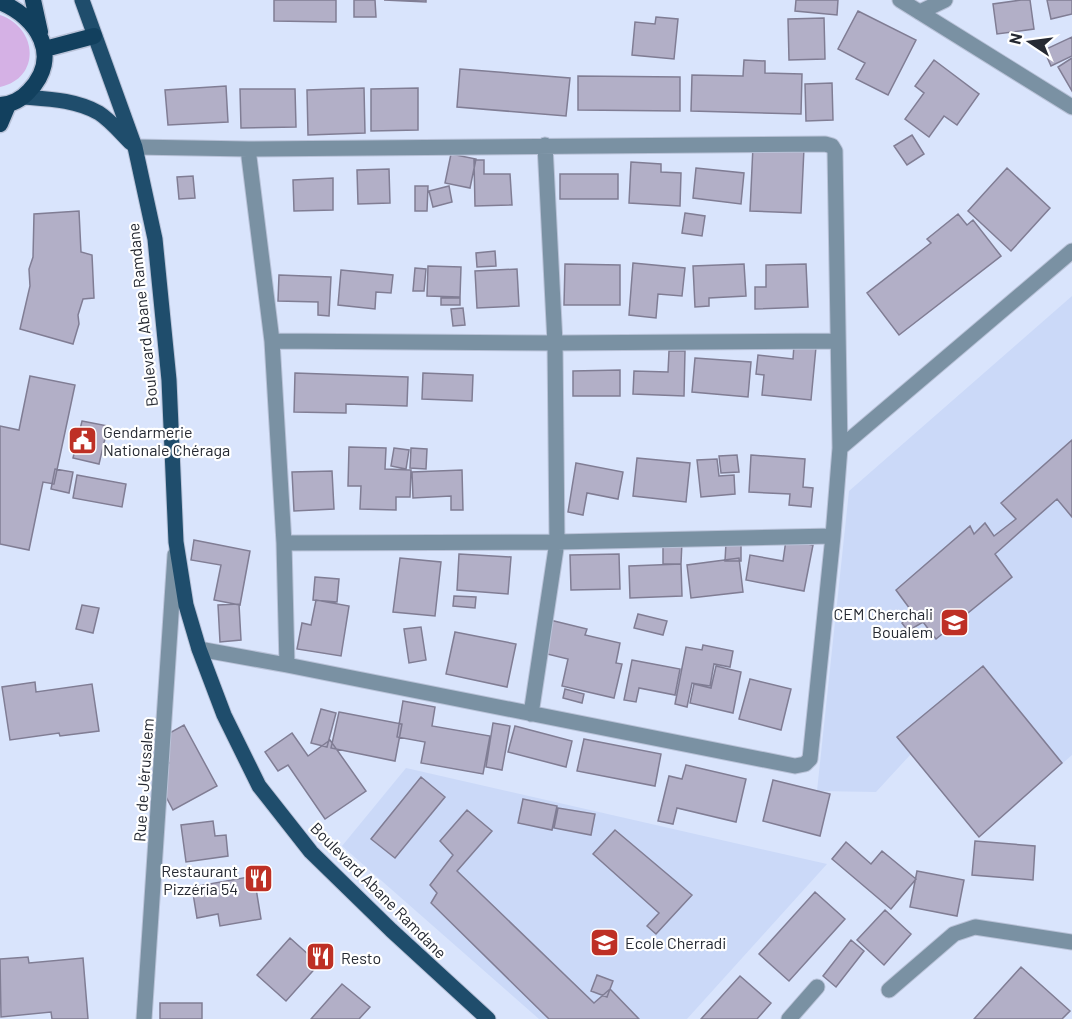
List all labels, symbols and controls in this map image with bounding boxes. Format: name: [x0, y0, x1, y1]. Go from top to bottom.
north arrow: [1000, 12, 1060, 72]
text: N: [1004, 31, 1025, 46]
street label: Boulevard Abane Ramdane: [123, 222, 161, 408]
place label: Gendarmerie Nationale Chéraga: [103, 422, 230, 459]
public building icon: Gendarmerie Nationale Chéraga: [66, 424, 98, 456]
place label: CEM Cherchali Boualem: [834, 604, 933, 641]
school or university icon: CEM Cherchali Boualem: [938, 606, 970, 638]
street label: Rue de Jérusalem: [129, 717, 157, 843]
street label: Boulevard Abane Ramdane: [307, 818, 451, 962]
place label: Restaurant Pizzéria 54: [161, 861, 238, 898]
restaurant icon: Restaurant Pizzéria 54: [243, 863, 275, 895]
school or university icon: Ecole Cherradi: [588, 926, 620, 958]
place label: Ecole Cherradi: [625, 933, 726, 952]
restaurant icon: Resto: [304, 941, 336, 973]
place label: Resto: [341, 948, 381, 967]

